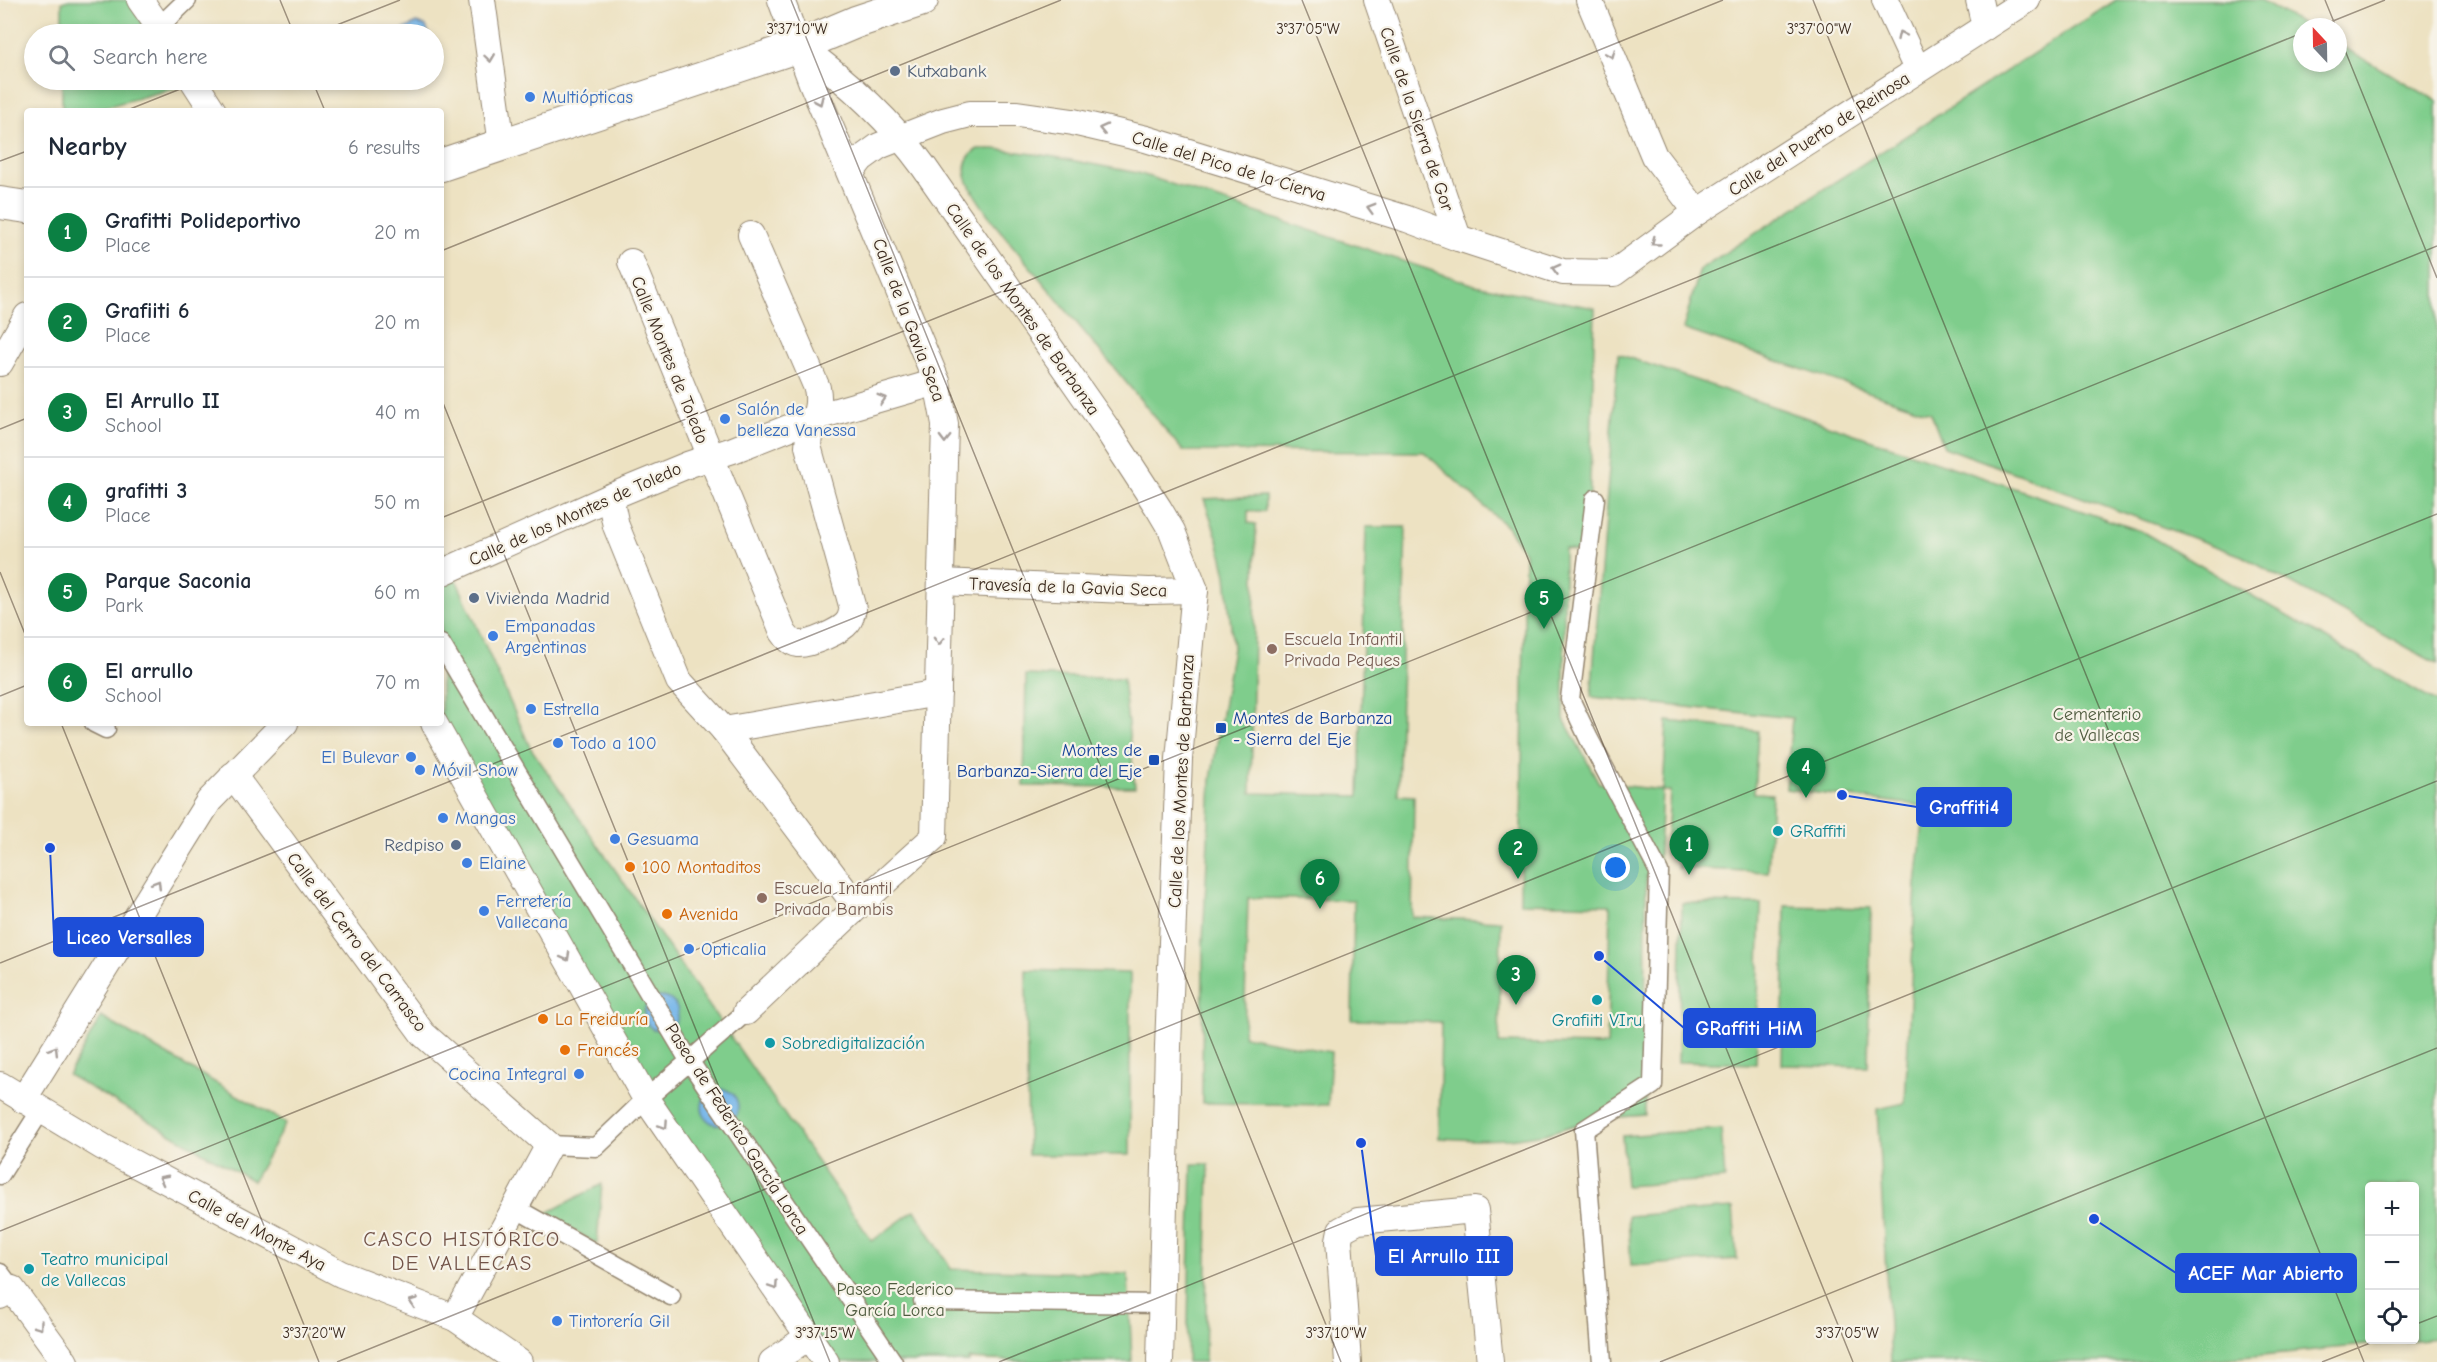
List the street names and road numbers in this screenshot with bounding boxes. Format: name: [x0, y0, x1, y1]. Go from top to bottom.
street label: Calle de la Sierra de Gor: [1375, 24, 1458, 215]
street label: Calle del Puerto de Reinosa: [1725, 68, 1914, 201]
street label: Calle del Pico de la Cierva: [1129, 127, 1328, 206]
street label: Calle de los Montes de Barbanza: [941, 199, 1104, 419]
street label: Calle de la Gavia Seca: [868, 236, 949, 405]
street label: Calle Montes de Toledo: [626, 273, 713, 447]
street label: Calle de los Montes de Toledo: [466, 458, 685, 571]
street label: Travesía de la Gavia Seca: [968, 574, 1167, 601]
street label: Calle de los Montes de Barbanza: [1164, 654, 1199, 908]
street label: Calle del Cerro del Carrasco: [282, 849, 431, 1036]
street label: Paseo de Federico García Lorca: [660, 1020, 813, 1239]
street label: Calle del Monte Aya: [184, 1185, 329, 1276]

